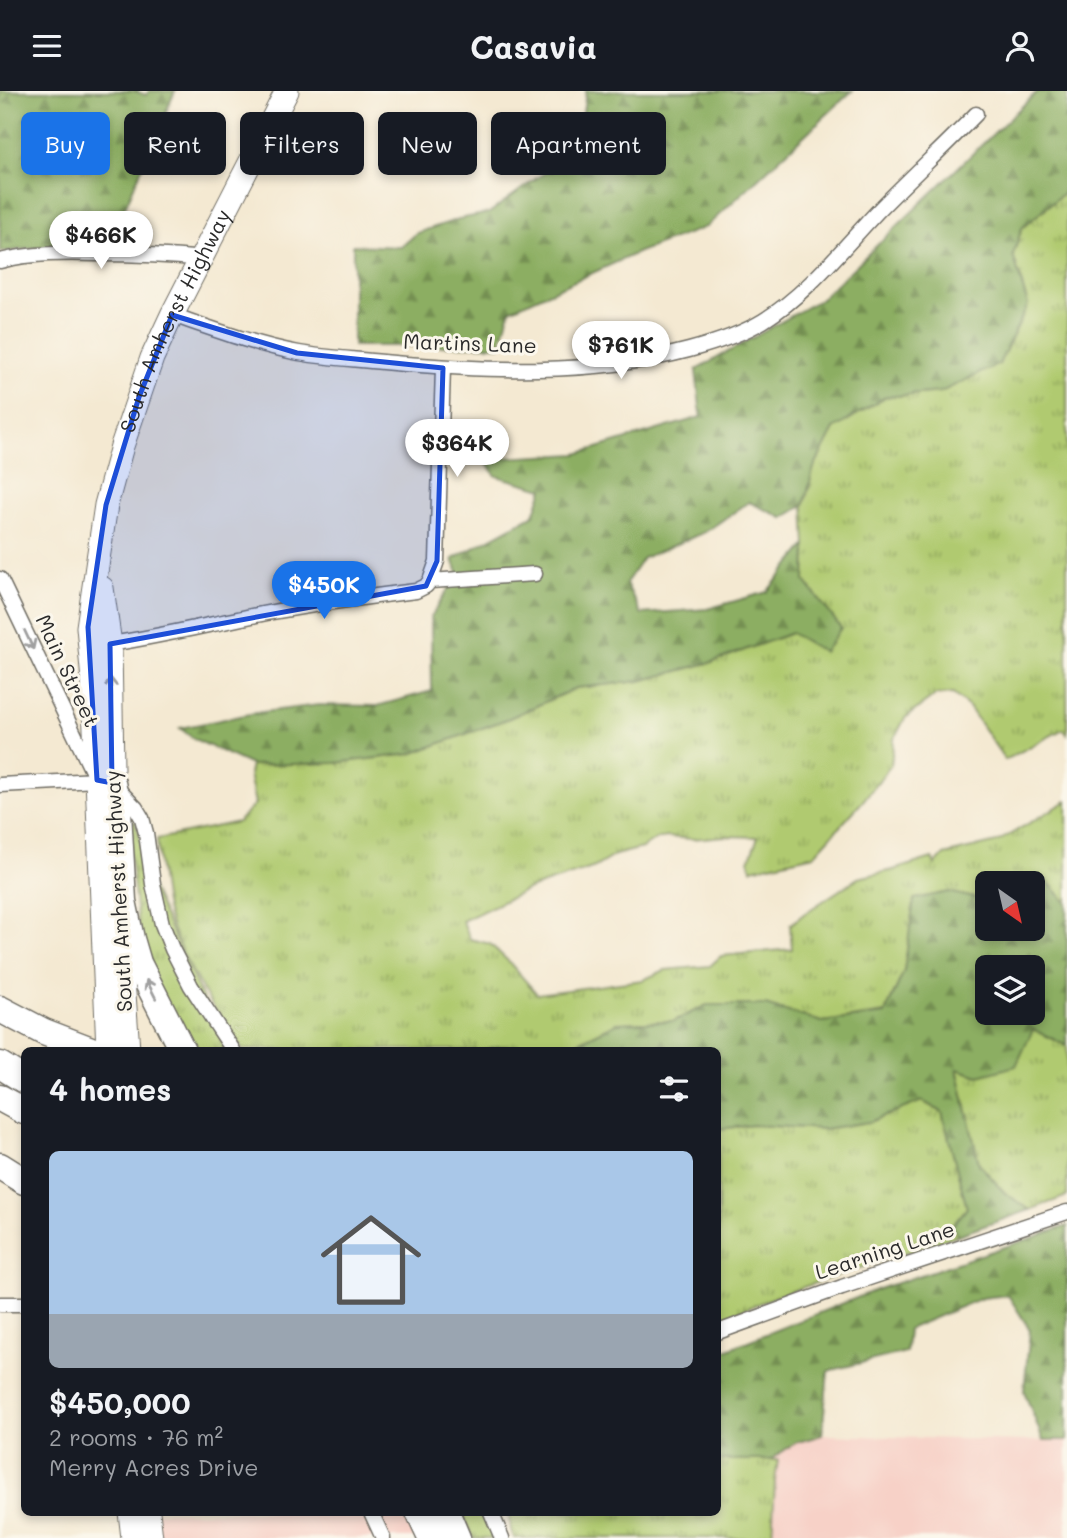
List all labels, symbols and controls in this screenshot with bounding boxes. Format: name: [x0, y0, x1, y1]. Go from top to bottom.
text: Casavia: [470, 25, 597, 67]
icon: menu: [28, 27, 66, 65]
icon: person: [1001, 27, 1039, 65]
chip: Buy: [21, 112, 110, 175]
chip: Rent: [124, 112, 226, 175]
chip: Filters: [240, 112, 364, 175]
chip: New: [378, 112, 477, 175]
chip: Apartment: [491, 112, 666, 175]
street label: South Amherst Highway: [113, 204, 236, 436]
pin: $466K: [52, 211, 150, 271]
text: $466K: [65, 219, 137, 249]
pin: $761K: [572, 321, 670, 381]
street label: Martins Lane: [403, 327, 537, 358]
text: $761K: [588, 329, 654, 359]
pin: $364K: [408, 419, 506, 479]
text: $364K: [421, 427, 493, 457]
pin: $450K: [275, 561, 373, 621]
text: $450K: [288, 569, 360, 599]
street label: Main Street: [30, 610, 106, 731]
one-way arrow: [24, 630, 37, 651]
one-way arrow: [104, 677, 117, 700]
street label: South Amherst Highway: [98, 769, 137, 1013]
north arrow: [975, 871, 1045, 941]
map controls: [975, 871, 1045, 1025]
button: layers: [975, 955, 1045, 1025]
one-way arrow: [144, 979, 158, 1000]
text: 4 homes: [49, 1069, 171, 1109]
icon: filters: [655, 1070, 693, 1108]
icon: home: [308, 1197, 434, 1323]
street label: Learning Lane: [811, 1214, 958, 1285]
text: $450,000: [49, 1382, 190, 1422]
text: 2 rooms · 76 m²: [49, 1422, 223, 1452]
text: Merry Acres Drive: [49, 1452, 259, 1482]

